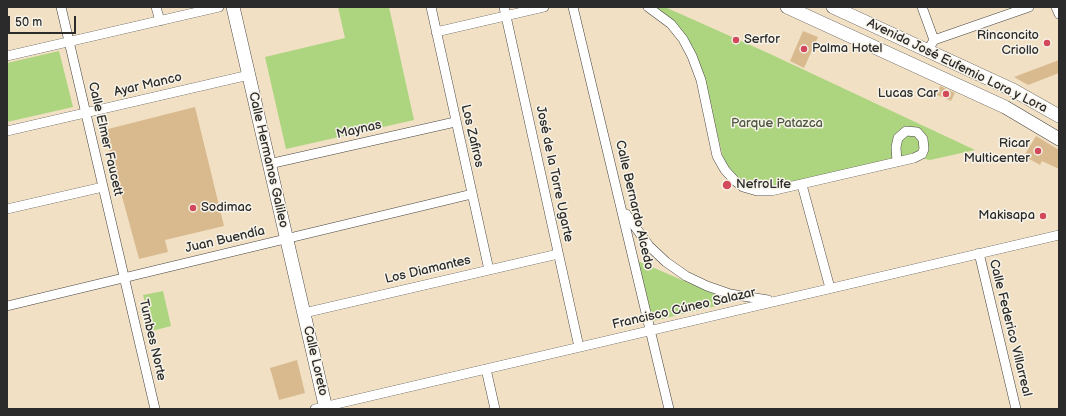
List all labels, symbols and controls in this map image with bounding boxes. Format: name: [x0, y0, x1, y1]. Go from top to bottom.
scale bar: [10, 8, 78, 34]
text: 50 m: [15, 15, 42, 30]
street label: Avenida José Eufemio Lora y Lora: [864, 15, 1050, 117]
place label: Rinconcito Criollo: [977, 28, 1039, 59]
place label: Serfor: [744, 32, 780, 48]
marker: Serfor: [731, 35, 741, 45]
marker: Rinconcito Criollo: [1042, 38, 1052, 48]
place label: Palma Hotel: [812, 41, 882, 57]
marker: Palma Hotel: [799, 44, 809, 54]
street label: Ayar Manco: [113, 70, 183, 100]
street label: Calle Elmer Faucett: [84, 81, 126, 197]
place label: Lucas Car: [878, 86, 938, 102]
marker: Lucas Car: [941, 89, 951, 99]
street label: Calle Hermanos Galileo: [245, 90, 291, 230]
street label: Los Zafiros: [457, 103, 487, 169]
street label: José de la Torre Ugarte: [532, 105, 576, 243]
park label: Parque Patazca: [731, 116, 823, 132]
street label: Maynas: [335, 117, 383, 143]
place label: Ricar Multicenter: [964, 136, 1030, 167]
street label: Calle Bernardo Alcedo: [611, 139, 657, 271]
marker: Ricar Multicenter: [1033, 146, 1043, 156]
place label: NefroLife: [736, 177, 791, 193]
marker: NefroLife: [721, 179, 733, 191]
place label: Sodimac: [201, 200, 252, 216]
marker: Sodimac: [188, 203, 198, 213]
place label: Makisapa: [978, 208, 1035, 224]
marker: Makisapa: [1038, 211, 1048, 221]
street label: Juan Buendía: [184, 223, 266, 257]
street label: Los Diamantes: [384, 253, 472, 287]
street label: Calle Federico Villarreal: [985, 258, 1035, 398]
street label: Francisco Cúneo Salazar: [611, 285, 757, 333]
street label: Tumbes Norte: [135, 298, 169, 382]
street label: Calle Loreto: [299, 325, 331, 397]

